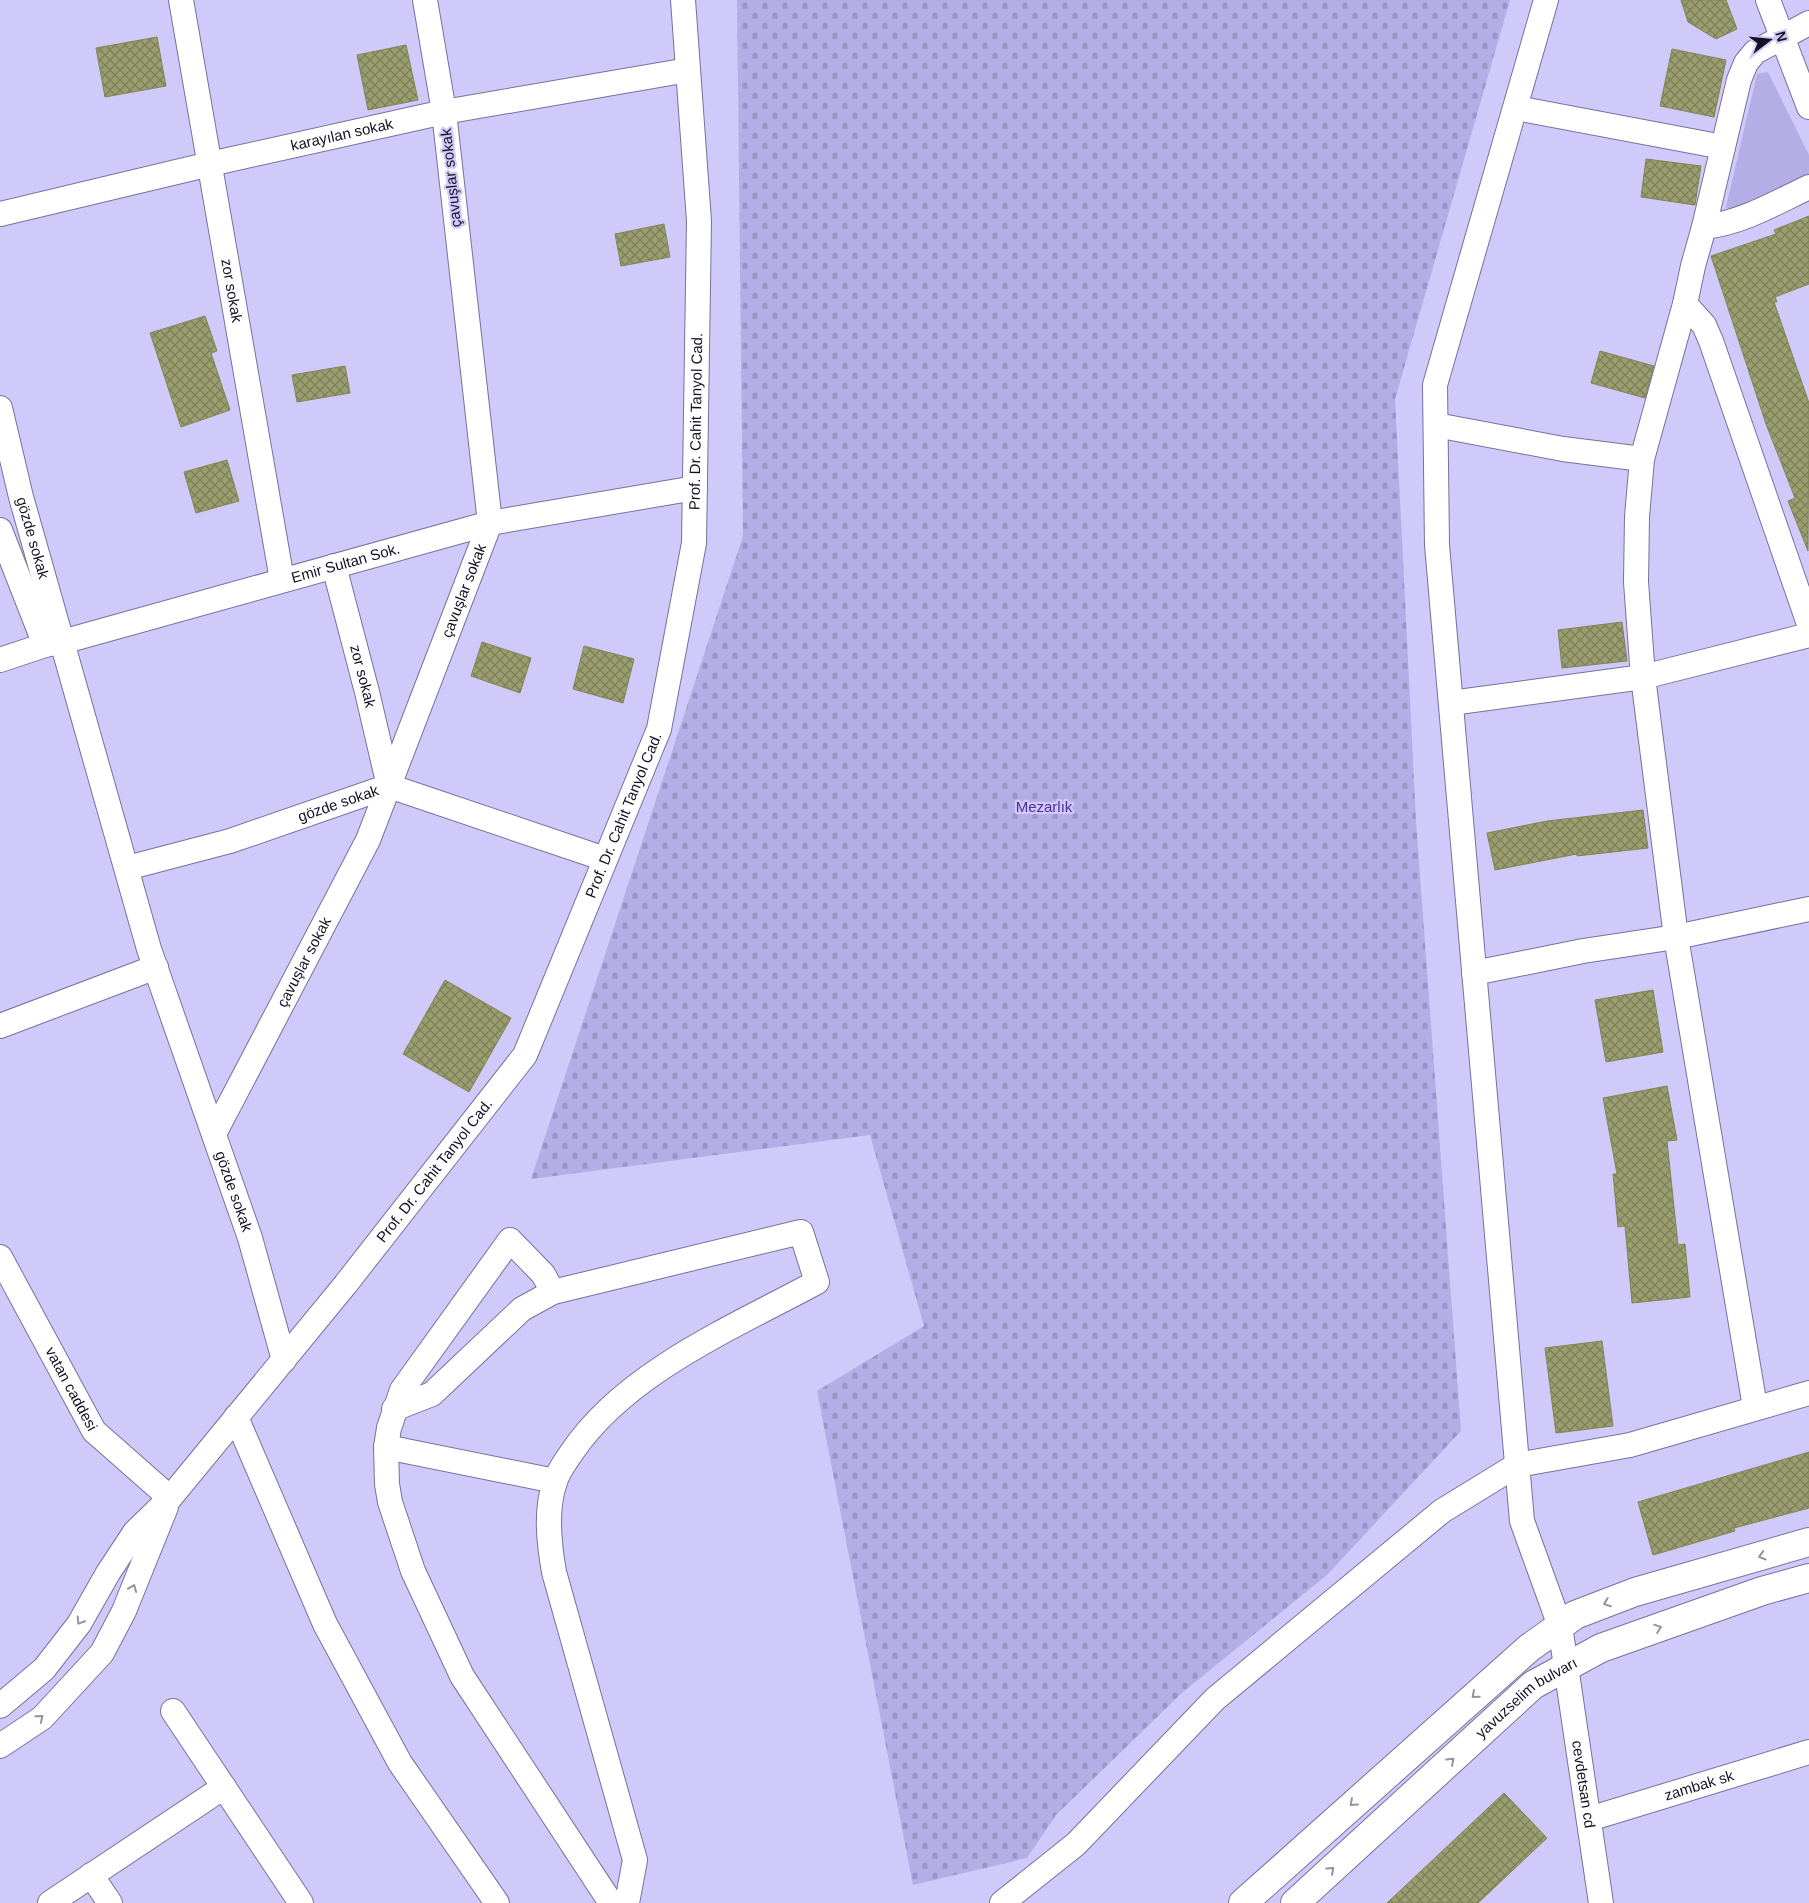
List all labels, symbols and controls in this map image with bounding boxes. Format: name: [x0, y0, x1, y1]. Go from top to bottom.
north arrow: [1744, 15, 1794, 65]
text: N: [1772, 29, 1791, 43]
street label: karayılan sokak: [289, 114, 395, 154]
street label: çavuşlar sokak: [437, 127, 464, 228]
street label: zor sokak: [218, 257, 246, 324]
street label: Prof. Dr. Cahit Tanyol Cad.: [686, 333, 705, 510]
street label: gözde sokak: [13, 495, 53, 581]
street label: Emir Sultan Sok.: [289, 540, 402, 586]
street label: çavuşlar sokak: [438, 541, 489, 640]
street label: zor sokak: [347, 643, 379, 710]
street label: Prof. Dr. Cahit Tanyol Cad.: [581, 730, 665, 900]
street label: gözde sokak: [295, 781, 381, 825]
park label: Mezarlık: [1016, 798, 1073, 815]
street label: çavuşlar sokak: [273, 914, 334, 1010]
street label: Prof. Dr. Cahit Tanyol Cad.: [373, 1095, 496, 1245]
street label: gözde sokak: [212, 1149, 256, 1234]
street label: vatan caddesi: [42, 1344, 101, 1434]
one-way arrow: [1759, 1550, 1767, 1560]
one-way arrow: [127, 1584, 137, 1593]
one-way arrow: [1603, 1597, 1611, 1607]
one-way arrow: [77, 1616, 86, 1625]
one-way arrow: [1654, 1624, 1662, 1634]
street label: yavuzselim bulvarı: [1472, 1654, 1580, 1741]
one-way arrow: [1472, 1690, 1481, 1698]
one-way arrow: [34, 1716, 43, 1724]
street label: cevdetsan cd: [1569, 1739, 1599, 1829]
one-way arrow: [1445, 1758, 1454, 1767]
street label: zambak sk: [1662, 1766, 1736, 1804]
one-way arrow: [1350, 1797, 1359, 1806]
one-way arrow: [1325, 1867, 1334, 1876]

